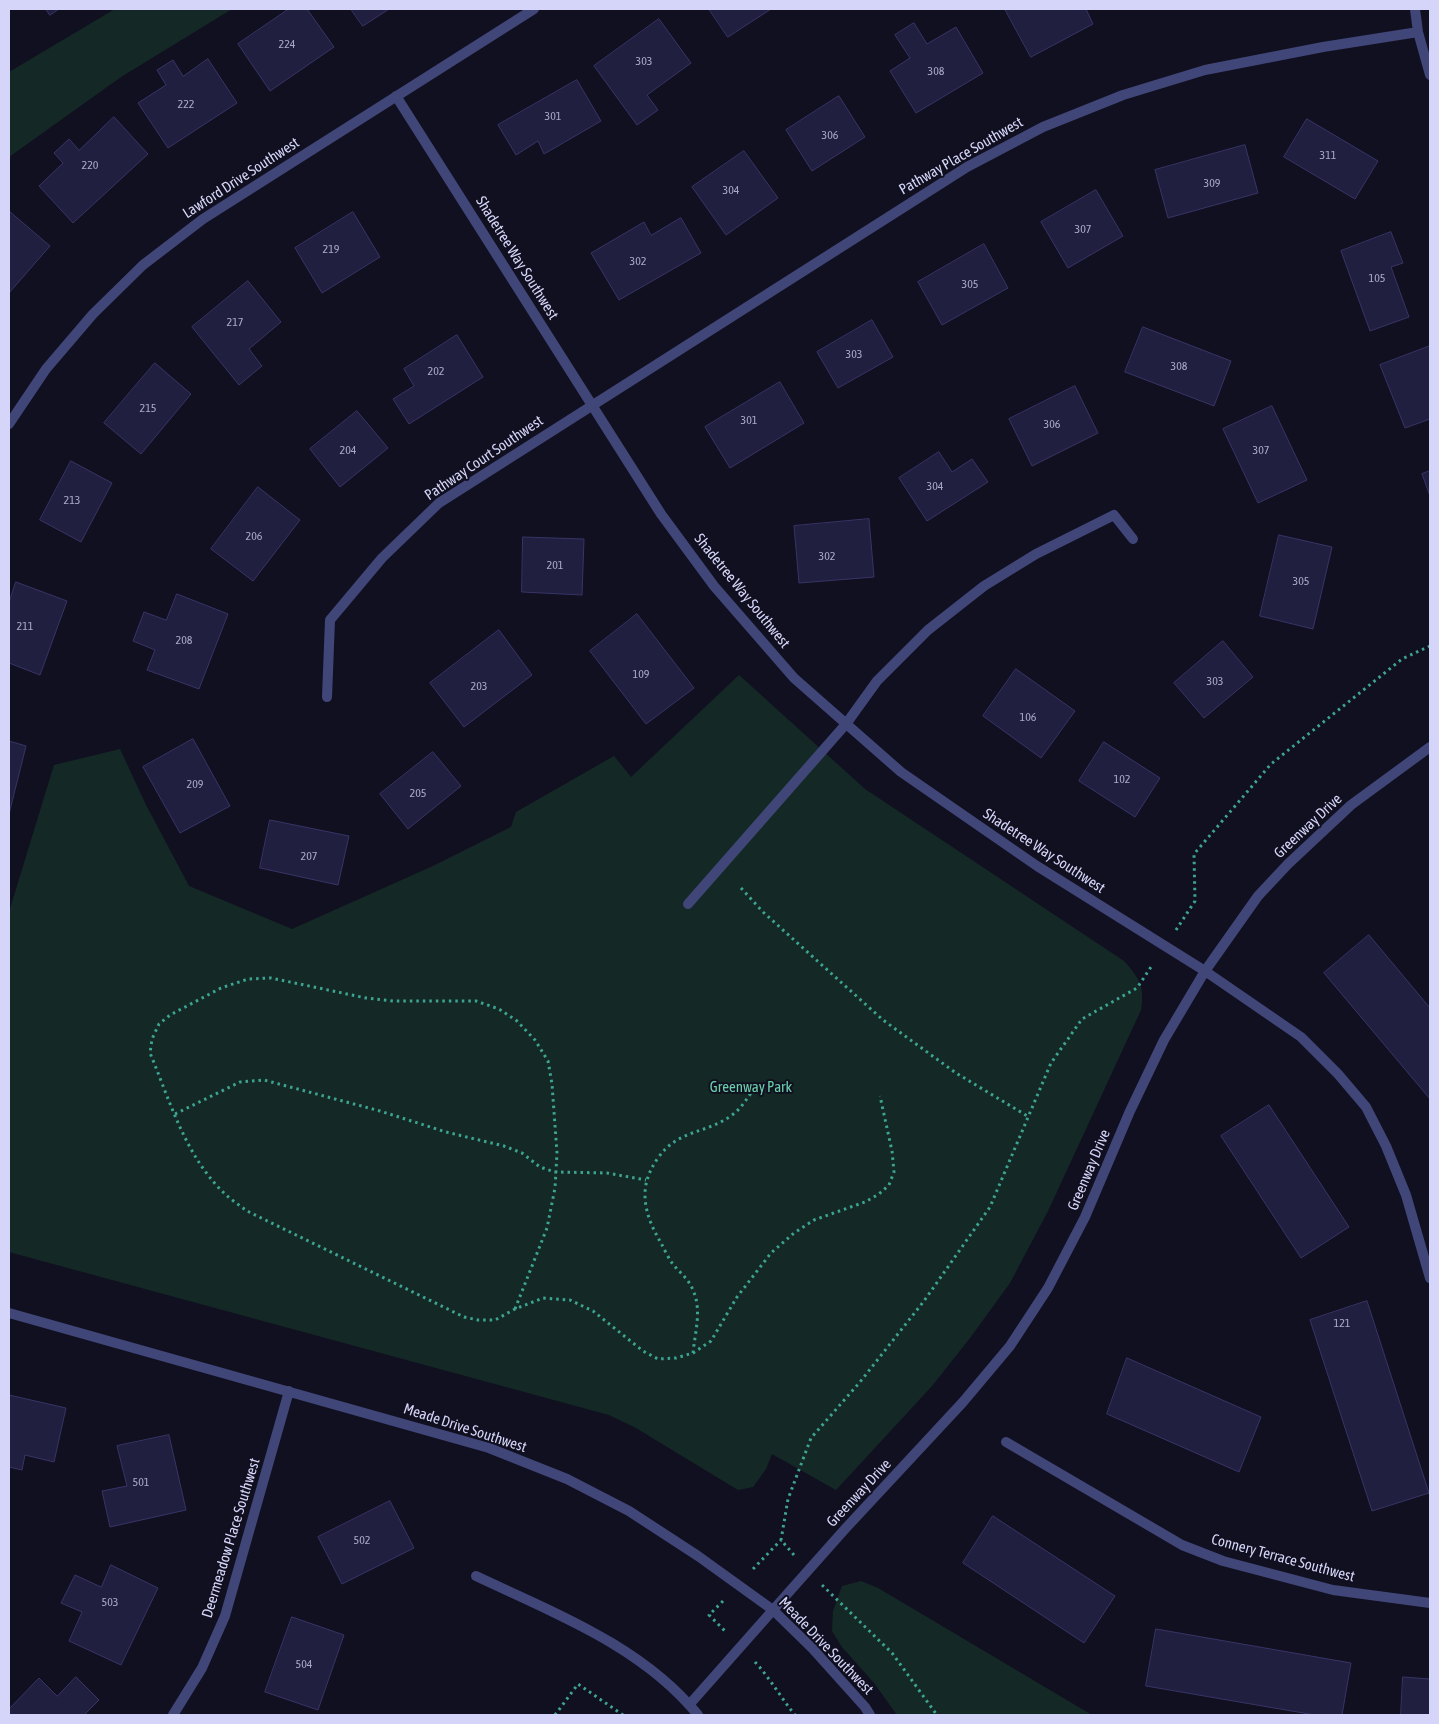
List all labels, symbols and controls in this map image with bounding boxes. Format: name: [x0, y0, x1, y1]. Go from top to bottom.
house number: 224: [279, 37, 295, 51]
house number: 303: [636, 54, 652, 68]
house number: 308: [928, 64, 944, 78]
house number: 222: [178, 97, 194, 111]
house number: 301: [545, 109, 561, 123]
street label: Pathway Place Southwest: [896, 113, 1026, 199]
house number: 306: [822, 128, 838, 142]
street label: Lawford Drive Southwest: [179, 134, 303, 222]
house number: 311: [1320, 148, 1336, 162]
house number: 220: [82, 158, 98, 172]
house number: 309: [1204, 176, 1220, 190]
house number: 304: [723, 183, 739, 197]
street label: Shadetree Way Southwest: [472, 193, 562, 323]
house number: 307: [1075, 222, 1091, 236]
house number: 219: [323, 242, 339, 256]
house number: 302: [630, 254, 646, 268]
house number: 105: [1369, 271, 1385, 285]
house number: 305: [962, 277, 978, 291]
house number: 217: [227, 315, 243, 329]
house number: 303: [846, 347, 862, 361]
house number: 308: [1171, 359, 1187, 373]
house number: 202: [428, 364, 444, 378]
house number: 215: [140, 401, 156, 415]
street label: Pathway Court Southwest: [421, 412, 547, 504]
house number: 301: [741, 413, 757, 427]
house number: 306: [1044, 417, 1060, 431]
house number: 204: [340, 443, 356, 457]
house number: 307: [1253, 443, 1269, 457]
house number: 304: [927, 479, 943, 493]
house number: 213: [64, 493, 80, 507]
house number: 206: [246, 529, 262, 543]
street label: Shadetree Way Southwest: [690, 530, 794, 652]
house number: 302: [819, 549, 835, 563]
house number: 201: [547, 558, 563, 572]
house number: 305: [1293, 574, 1309, 588]
house number: 211: [17, 619, 33, 633]
house number: 208: [176, 633, 192, 647]
house number: 109: [633, 667, 649, 681]
house number: 303: [1207, 674, 1223, 688]
house number: 203: [471, 679, 487, 693]
house number: 106: [1020, 710, 1036, 724]
house number: 102: [1114, 772, 1130, 786]
house number: 209: [187, 777, 203, 791]
house number: 205: [410, 786, 426, 800]
street label: Greenway Drive: [1270, 790, 1346, 862]
street label: Shadetree Way Southwest: [980, 805, 1108, 897]
house number: 207: [301, 849, 317, 863]
park label: Greenway Park: [710, 1078, 792, 1096]
street label: Greenway Drive: [1064, 1127, 1114, 1213]
house number: 121: [1334, 1316, 1350, 1330]
street label: Meade Drive Southwest: [401, 1400, 529, 1456]
street label: Greenway Drive: [823, 1455, 895, 1531]
street label: Deermeadow Place Southwest: [198, 1456, 264, 1620]
house number: 501: [133, 1475, 149, 1489]
street label: Connery Terrace Southwest: [1209, 1530, 1357, 1586]
house number: 502: [354, 1533, 370, 1547]
street label: Meade Drive Southwest: [775, 1594, 877, 1698]
house number: 503: [102, 1595, 118, 1609]
house number: 504: [296, 1657, 312, 1671]

